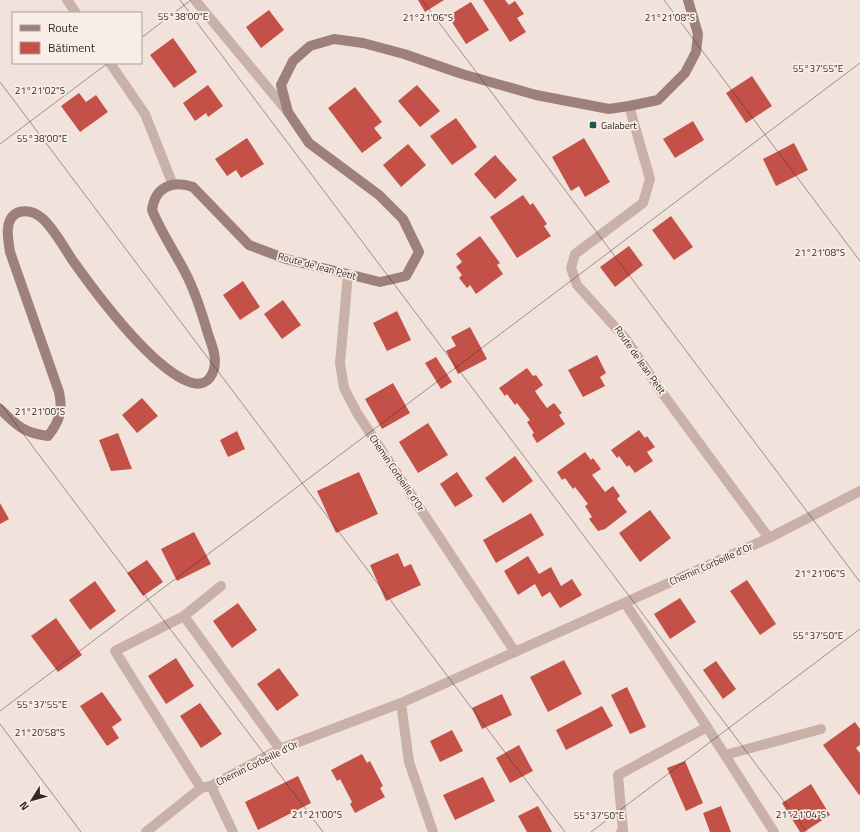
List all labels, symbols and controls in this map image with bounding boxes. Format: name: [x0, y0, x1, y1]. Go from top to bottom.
text: 55°38'00"E: [158, 9, 209, 24]
text: 21°21'06"S: [403, 10, 453, 25]
text: 21°21'08"S: [645, 10, 695, 25]
legend: [12, 12, 142, 64]
text: Route: [48, 18, 78, 37]
text: Bâtiment: [48, 38, 96, 57]
text: 55°37'55"E: [793, 61, 844, 76]
text: 21°21'02"S: [15, 83, 65, 98]
place label: Galabert: [601, 118, 637, 133]
marker: Galabert: [588, 120, 598, 130]
text: 55°38'00"E: [17, 131, 68, 146]
text: 21°21'08"S: [795, 245, 845, 260]
street label: Route de Jean Petit: [276, 248, 358, 284]
street label: Route de Jean Petit: [611, 323, 670, 398]
text: 21°21'00"S: [15, 404, 65, 419]
street label: Chemin Corbeille d'Or: [366, 432, 429, 515]
street label: Chemin Corbeille d'Or: [667, 539, 756, 589]
text: 21°21'06"S: [795, 566, 845, 581]
text: 55°37'50"E: [793, 628, 844, 643]
text: 55°37'55"E: [17, 697, 68, 712]
text: 21°20'58"S: [15, 725, 65, 740]
street label: Chemin Corbeille d'Or: [213, 736, 301, 789]
north arrow: [12, 780, 52, 820]
text: N: [15, 798, 33, 814]
text: 21°21'00"S: [292, 807, 342, 822]
text: 21°21'04"S: [776, 807, 826, 822]
text: 55°37'50"E: [574, 808, 625, 823]

